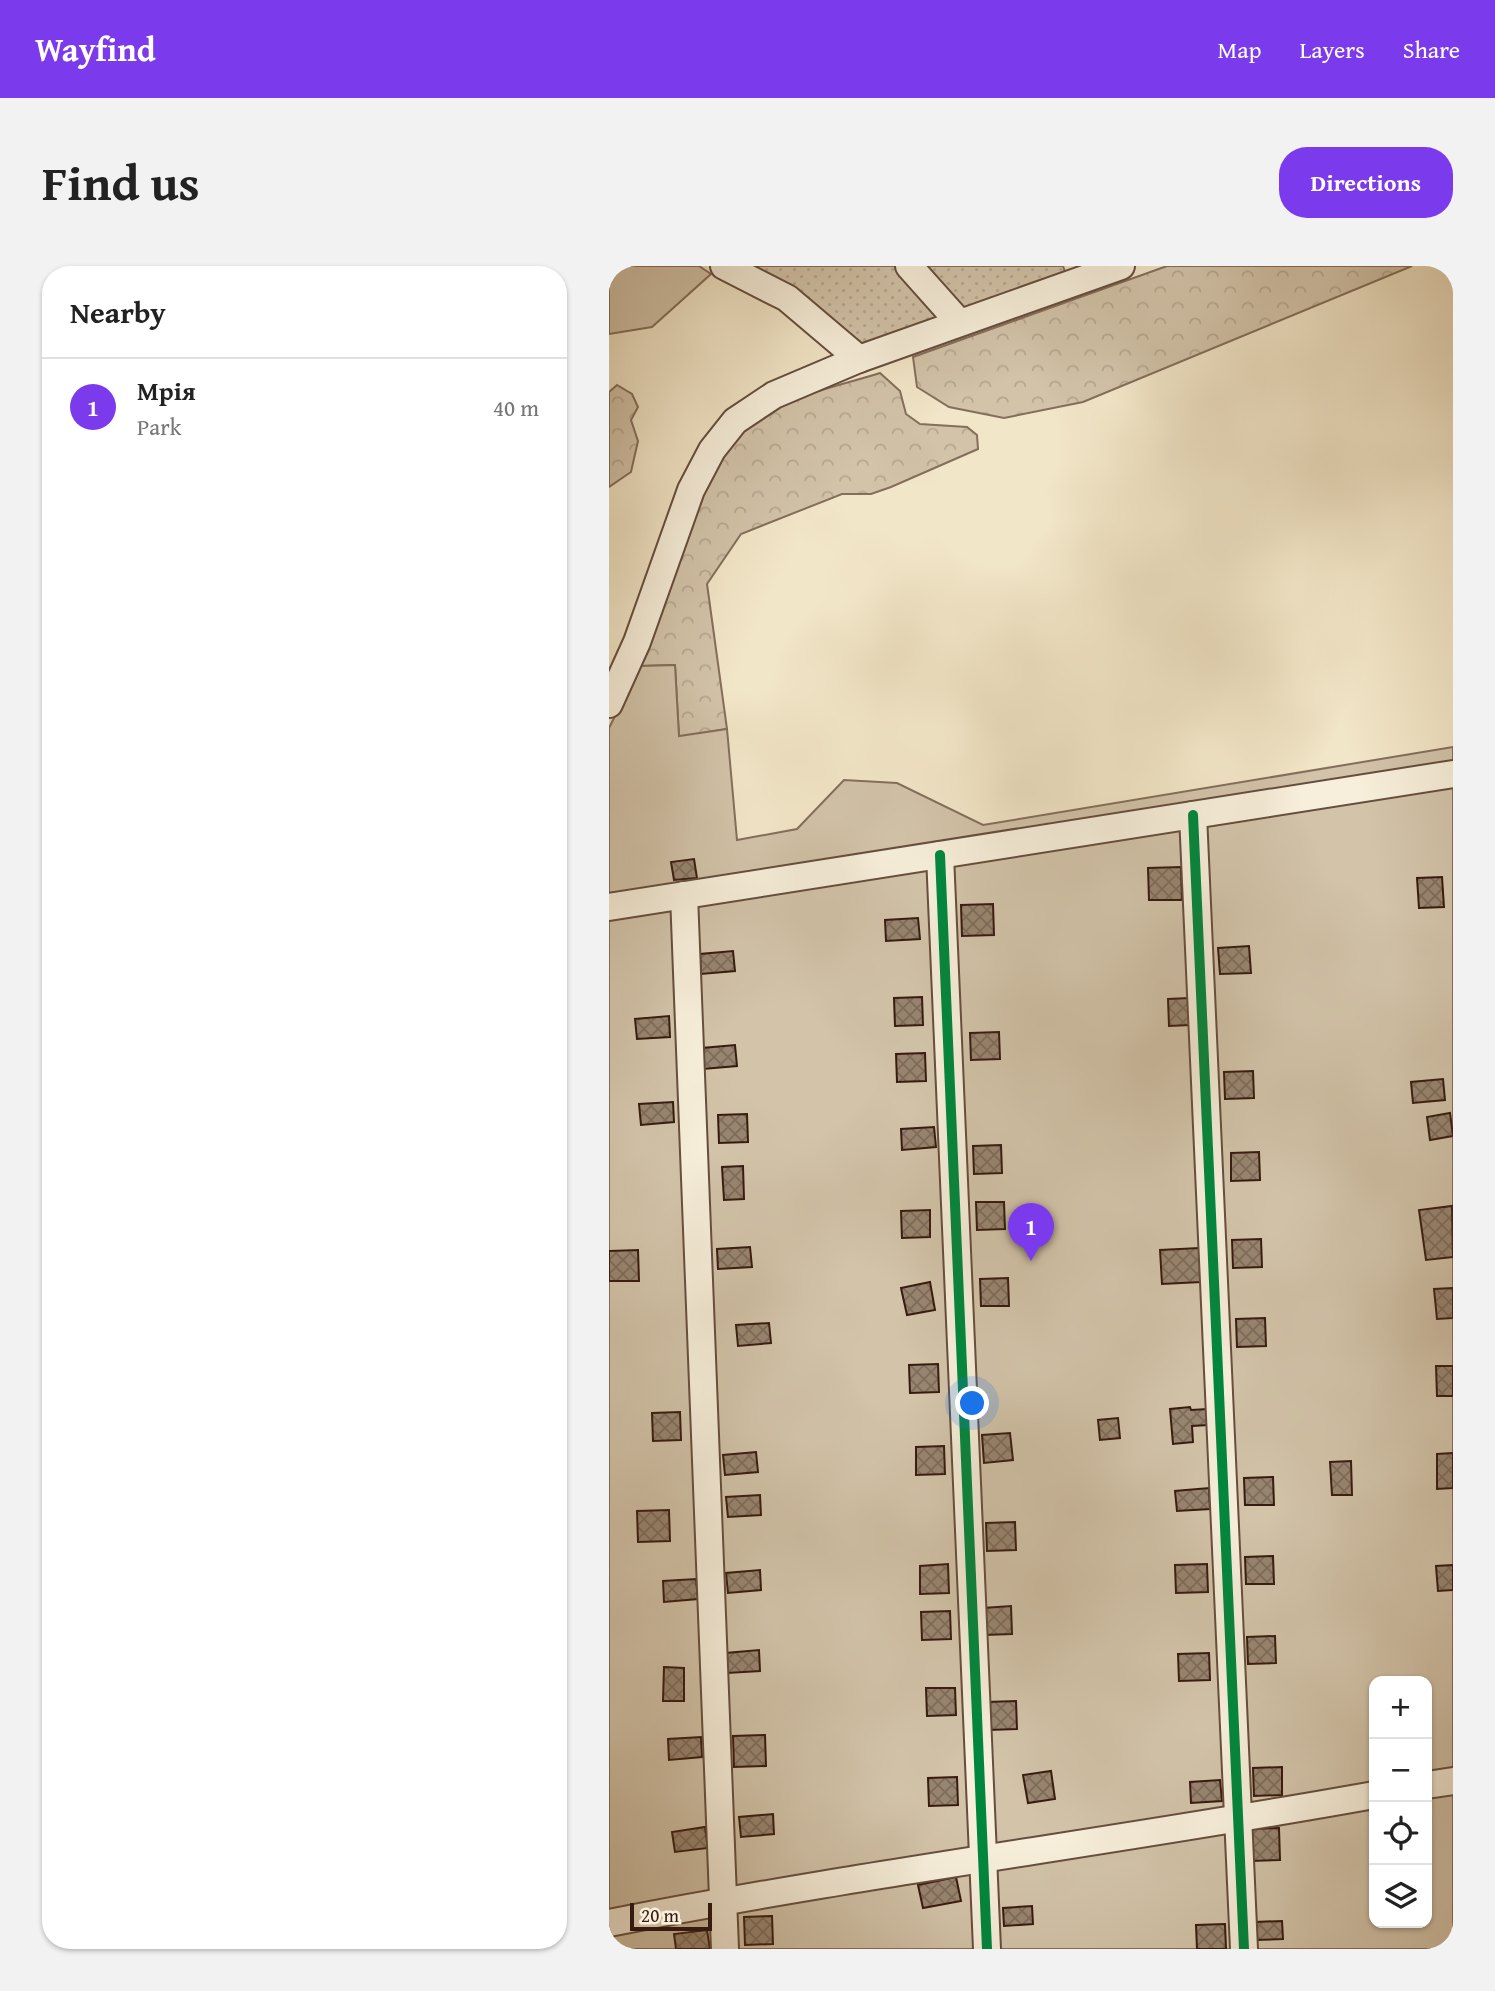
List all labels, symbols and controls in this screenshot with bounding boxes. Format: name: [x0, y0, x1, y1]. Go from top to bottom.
text: Wayfind: [35, 25, 156, 73]
text: Map: [1218, 32, 1261, 67]
text: Layers: [1299, 32, 1365, 67]
text: Share: [1403, 32, 1460, 67]
text: Find us: [42, 146, 200, 218]
button: Directions: [1279, 147, 1453, 218]
text: Nearby: [70, 290, 166, 334]
text: Мрія: [137, 371, 196, 410]
text: 1: [87, 391, 99, 424]
text: 40 m: [493, 391, 539, 424]
text: Park: [137, 410, 181, 443]
pin: 1: [1008, 1203, 1054, 1261]
your location: [955, 1386, 989, 1420]
map controls: [1369, 1676, 1432, 1928]
button: +: [1369, 1676, 1432, 1739]
button: −: [1369, 1739, 1432, 1802]
button: locate: [1369, 1802, 1432, 1865]
button: layers: [1369, 1865, 1432, 1928]
scale bar: [630, 1900, 712, 1932]
text: 20 m: [641, 1901, 679, 1929]

